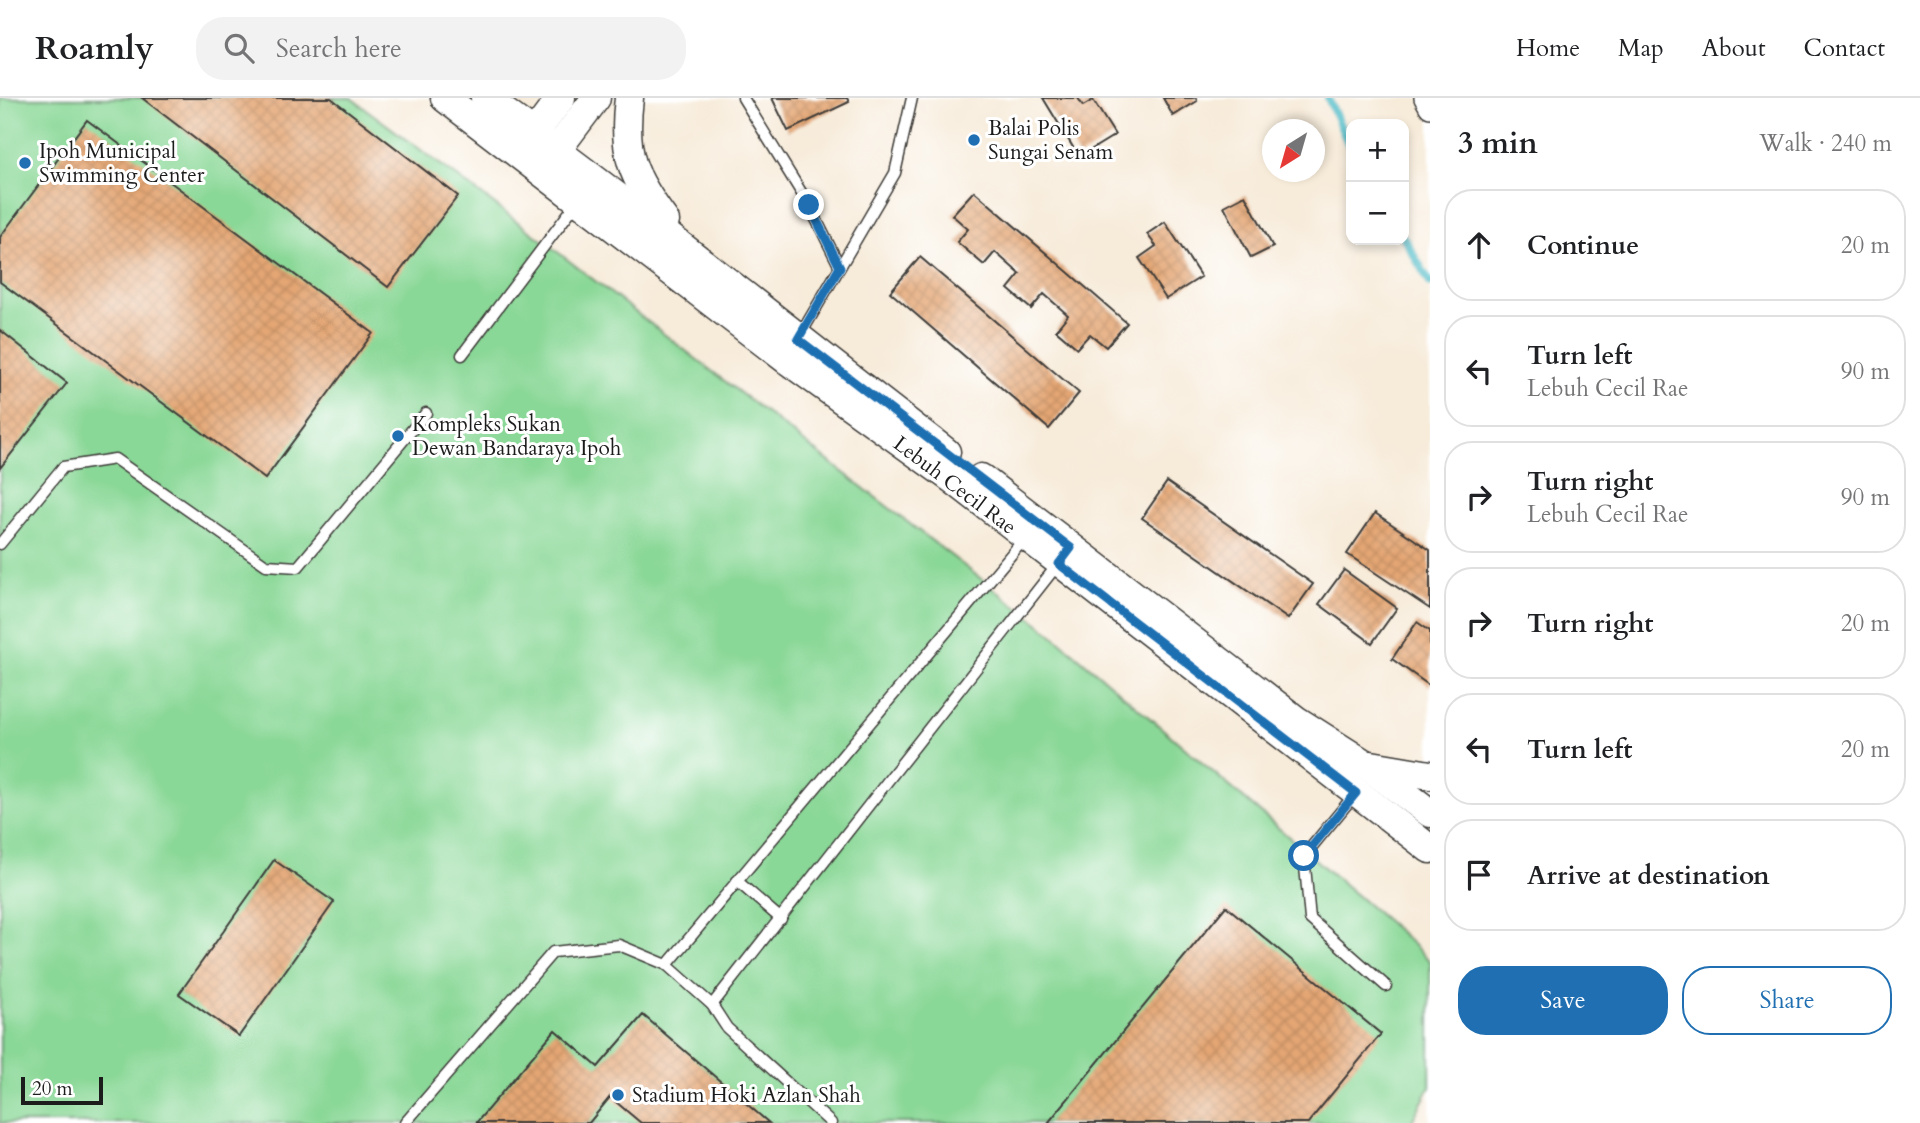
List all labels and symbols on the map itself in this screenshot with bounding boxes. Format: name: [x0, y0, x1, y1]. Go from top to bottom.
place label: Balai Polis Sungai Senam: [988, 114, 1113, 167]
north arrow: [1262, 119, 1325, 182]
marker: Balai Polis Sungai Senam: [966, 132, 982, 148]
place label: Ipoh Municipal Swimming Center: [39, 137, 205, 190]
marker: Ipoh Municipal Swimming Center: [17, 155, 33, 171]
route end: [793, 189, 824, 220]
place label: Kompleks Sukan Dewan Bandaraya Ipoh: [412, 410, 622, 463]
marker: Kompleks Sukan Dewan Bandaraya Ipoh: [390, 428, 406, 444]
street label: Lebuh Cecil Rae: [887, 429, 1022, 541]
route start: [1288, 840, 1319, 871]
scale bar: [21, 1074, 103, 1106]
place label: Stadium Hoki Azlan Shah: [632, 1081, 861, 1110]
marker: Stadium Hoki Azlan Shah: [610, 1087, 626, 1103]

